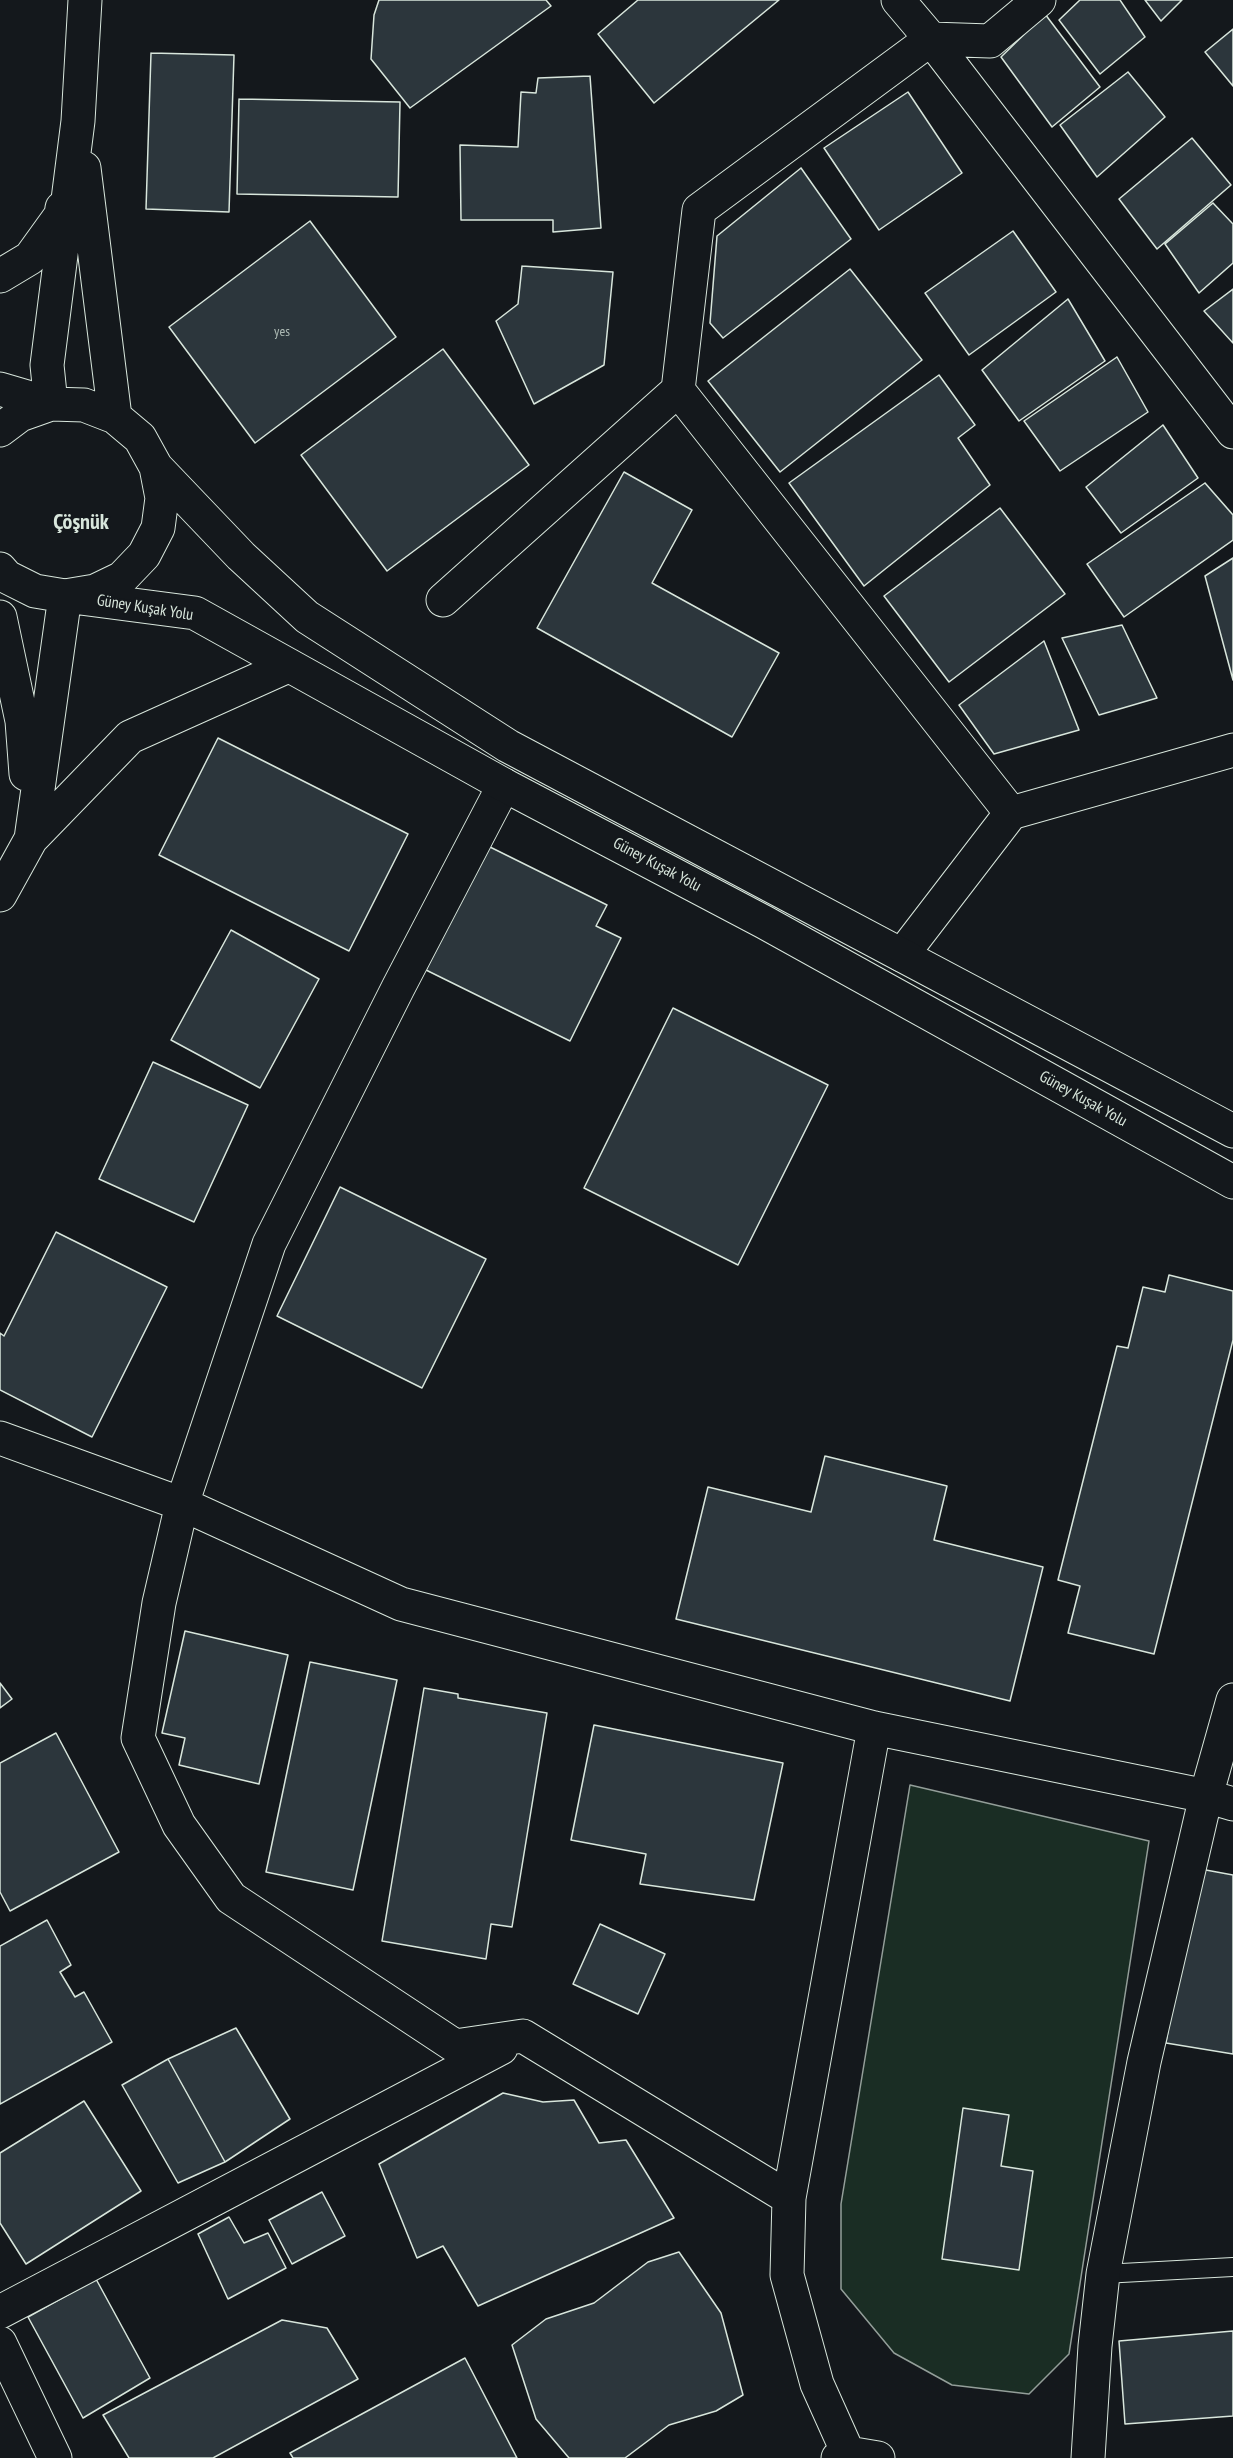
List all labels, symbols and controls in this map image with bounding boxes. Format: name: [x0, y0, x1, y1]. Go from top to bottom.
house number: yes: [274, 324, 290, 340]
district label: Çöşnük: [53, 510, 109, 536]
street label: Güney Kuşak Yolu: [95, 591, 195, 625]
street label: Güney Kuşak Yolu: [610, 834, 704, 896]
street label: Güney Kuşak Yolu: [1036, 1067, 1130, 1131]

